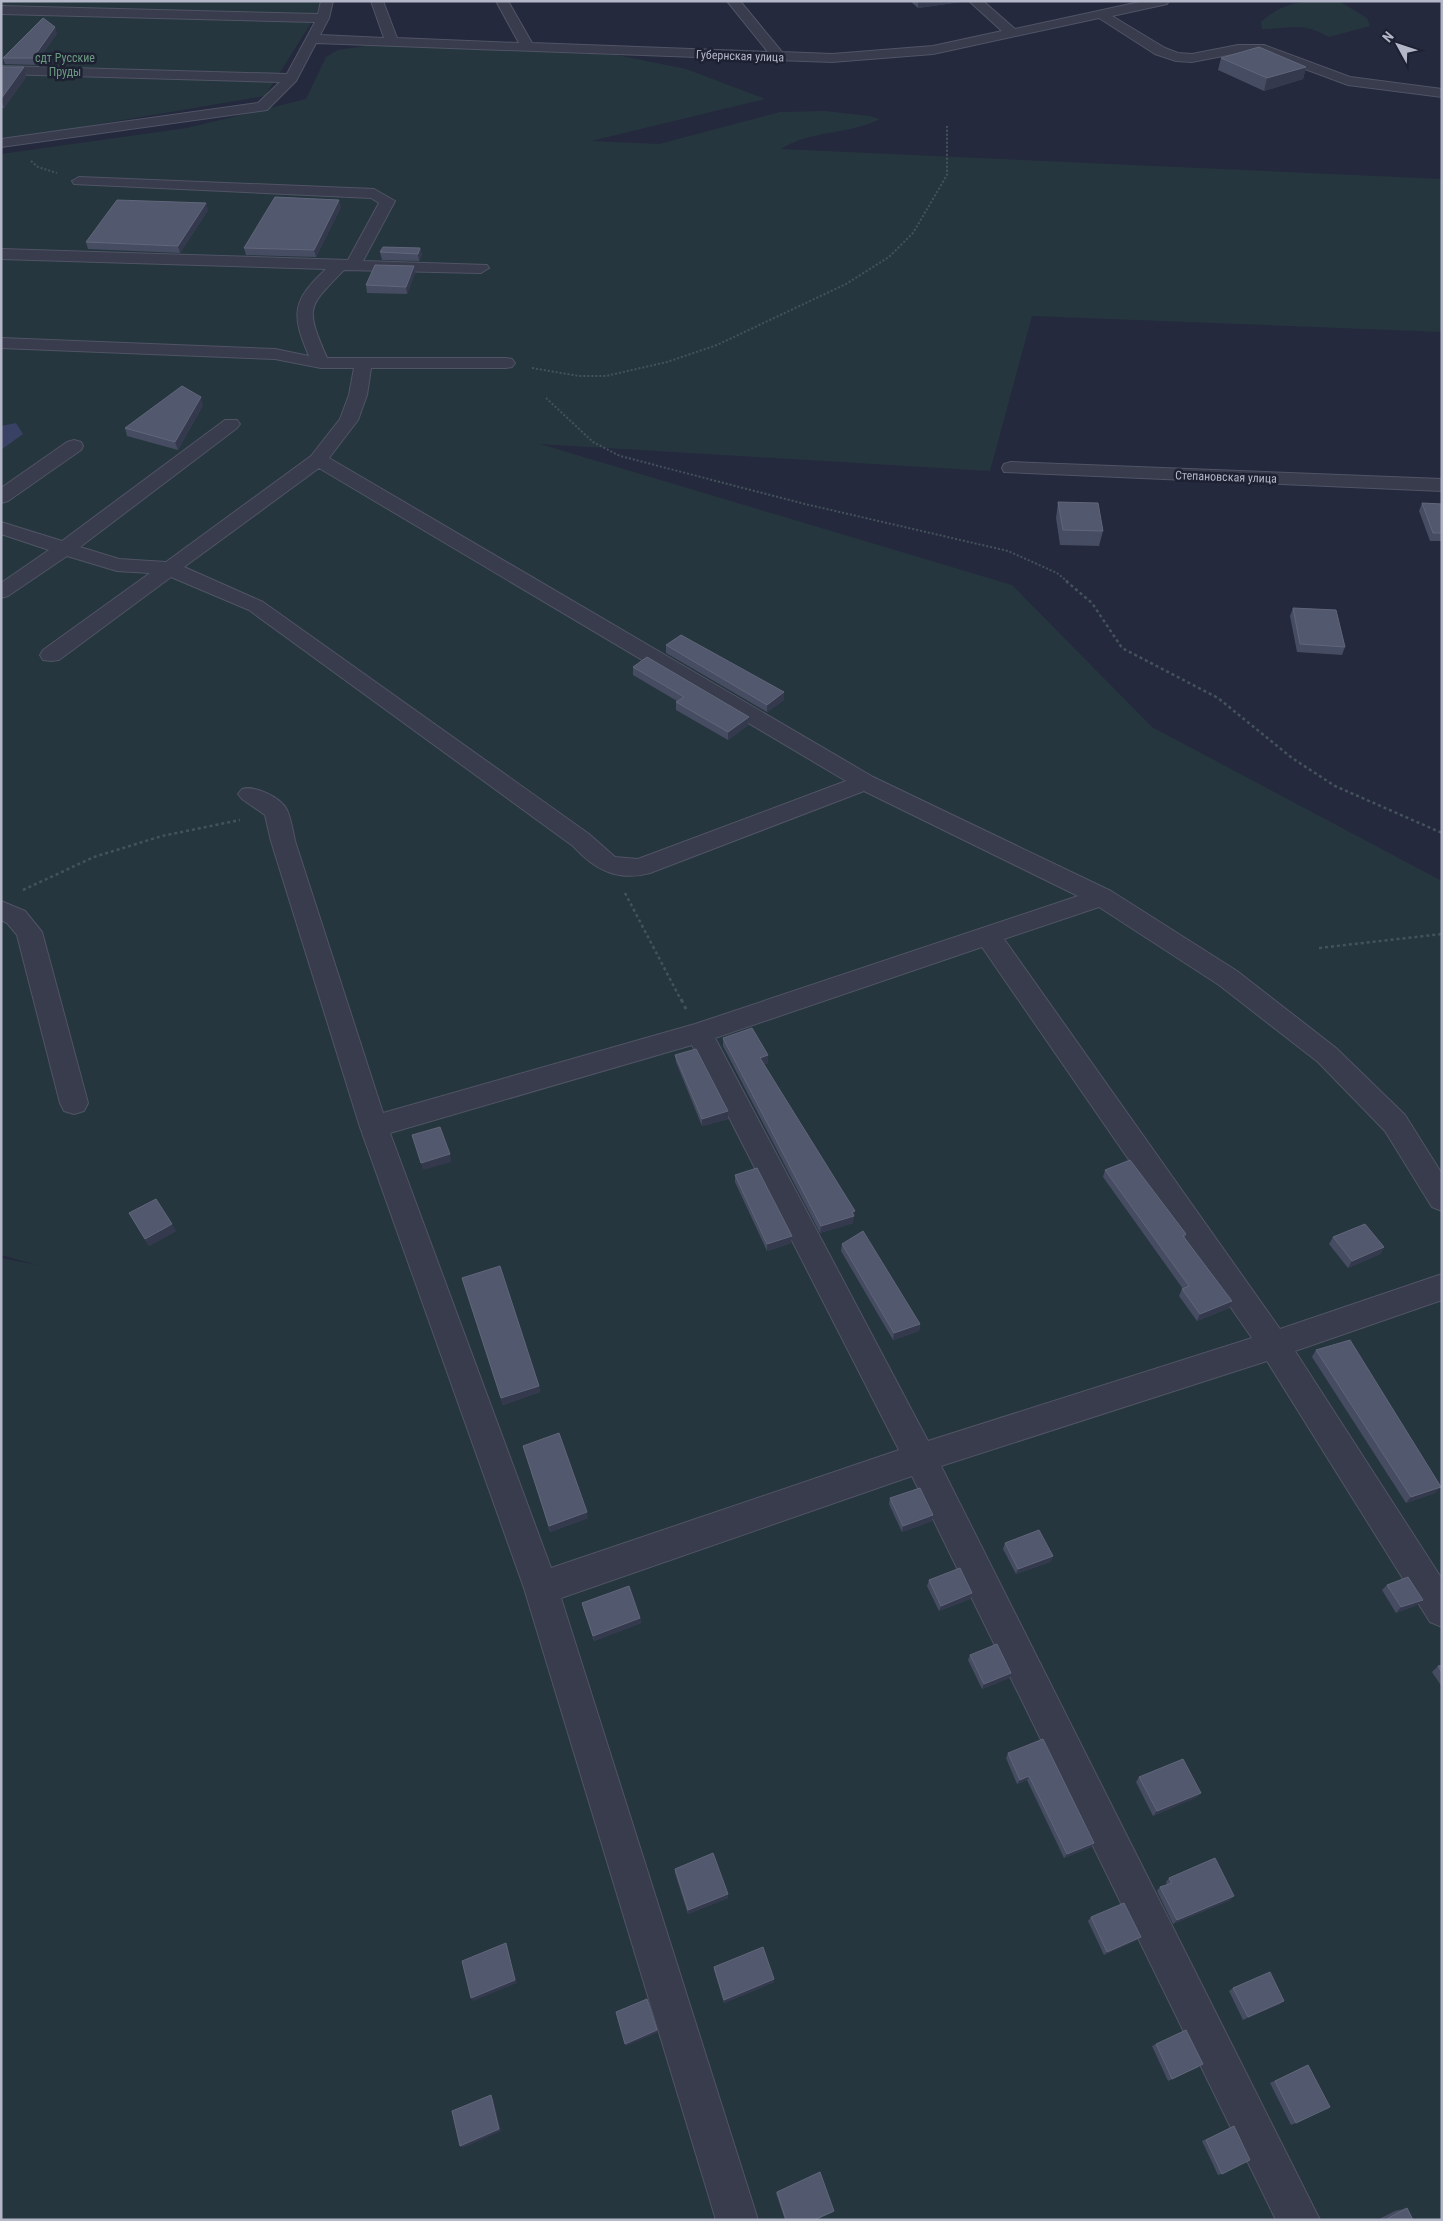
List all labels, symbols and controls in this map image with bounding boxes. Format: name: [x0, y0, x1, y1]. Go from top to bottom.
north arrow: [1373, 20, 1423, 70]
text: N: [1379, 28, 1397, 45]
street label: Губернская улица: [696, 47, 785, 65]
park label: сдт Русские Пруды: [35, 51, 95, 79]
street label: Степановская улица: [1175, 468, 1277, 486]

